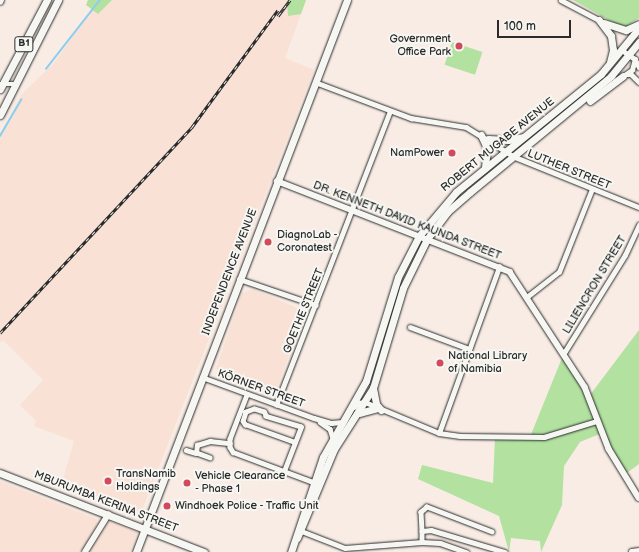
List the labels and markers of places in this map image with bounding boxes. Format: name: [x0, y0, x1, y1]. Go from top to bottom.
place label: Government Office Park: [390, 33, 451, 59]
marker: Government Office Park: [454, 41, 464, 51]
place label: NamPower: [390, 146, 444, 160]
marker: NamPower: [447, 148, 457, 158]
place label: DiagnoLab - Coronatest: [277, 229, 338, 255]
marker: DiagnoLab - Coronatest: [262, 236, 274, 248]
place label: National Library of Namibia: [448, 350, 527, 376]
marker: National Library of Namibia: [435, 358, 445, 368]
place label: TransNamib Holdings: [116, 468, 176, 494]
place label: Vehicle Clearance - Phase 1: [195, 470, 285, 496]
marker: TransNamib Holdings: [103, 476, 113, 486]
marker: Vehicle Clearance - Phase 1: [182, 478, 192, 488]
place label: Windhoek Police - Traffic Unit: [175, 499, 320, 513]
marker: Windhoek Police - Traffic Unit: [162, 501, 172, 511]

